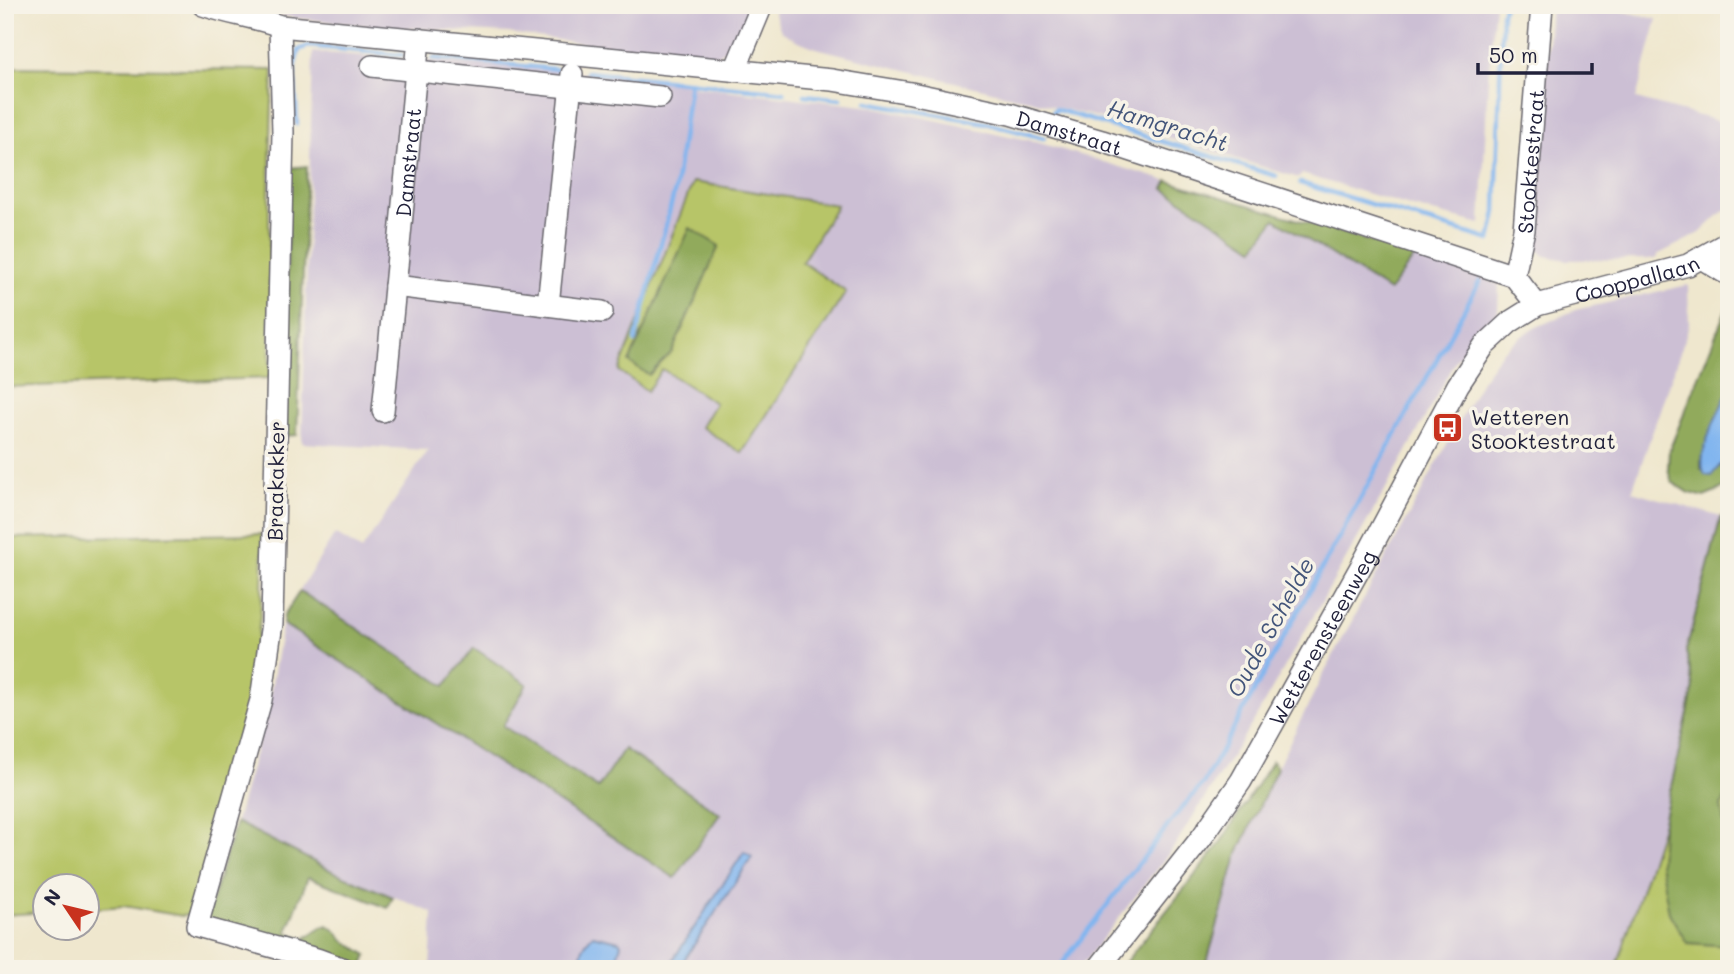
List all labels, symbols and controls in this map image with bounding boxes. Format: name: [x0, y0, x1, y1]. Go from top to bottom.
scale bar: [1478, 32, 1592, 76]
text: 50 m: [1489, 41, 1538, 68]
street label: Stooktestraat: [1510, 88, 1549, 235]
water label: Hamgracht: [1104, 92, 1232, 158]
street label: Damstraat: [1013, 103, 1126, 160]
street label: Damstraat: [388, 106, 426, 218]
street label: Cooppallaan: [1572, 248, 1704, 308]
place label: Wetteren Stooktestraat: [1471, 403, 1616, 454]
bus stop icon: Wetteren Stooktestraat: [1431, 411, 1465, 445]
street label: Braakakker: [260, 421, 290, 541]
street label: Wetterensteenweg: [1262, 545, 1381, 730]
water label: Oude Schelde: [1219, 552, 1321, 702]
north arrow: [32, 872, 102, 942]
text: N: [37, 884, 66, 910]

